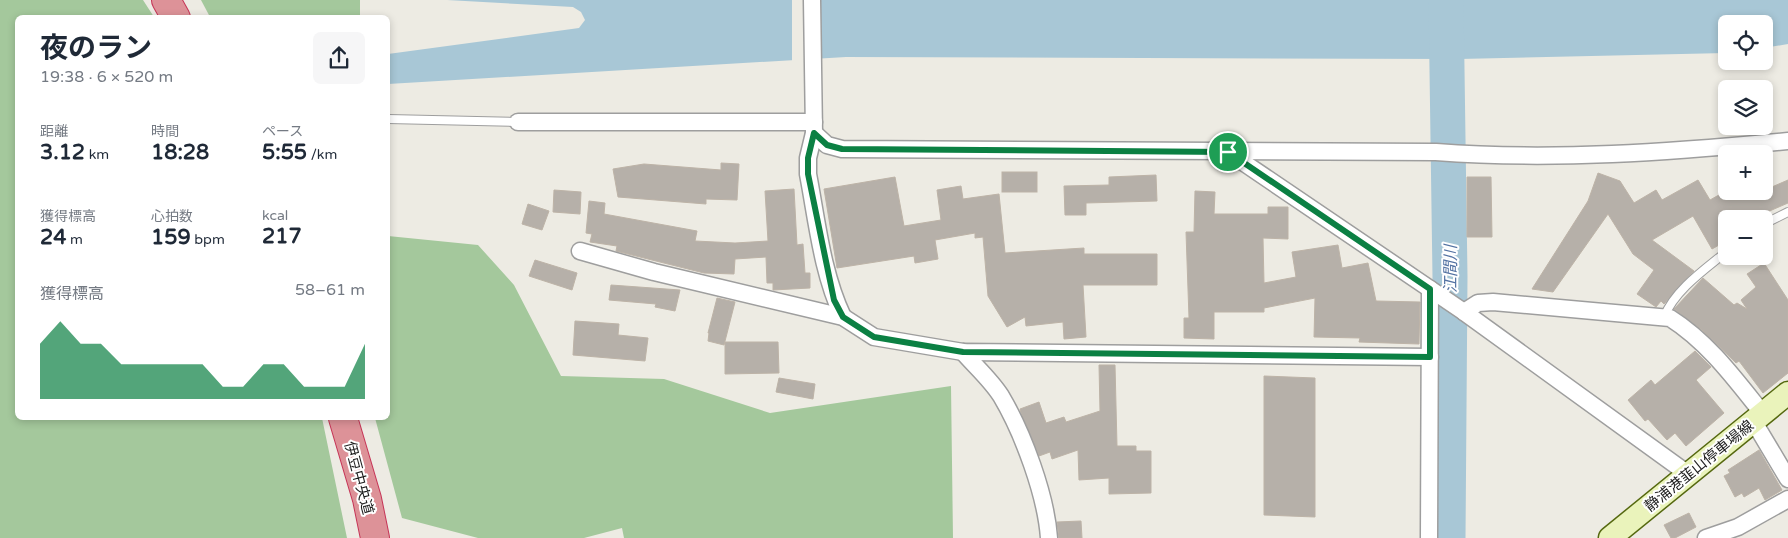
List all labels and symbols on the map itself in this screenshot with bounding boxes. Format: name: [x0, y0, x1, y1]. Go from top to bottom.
pin: [1207, 131, 1249, 173]
water label: 江間川: [1441, 243, 1461, 293]
street label: 静浦港韮山停車場線: [1641, 417, 1757, 515]
street label: 伊豆中央道: [341, 439, 377, 517]

